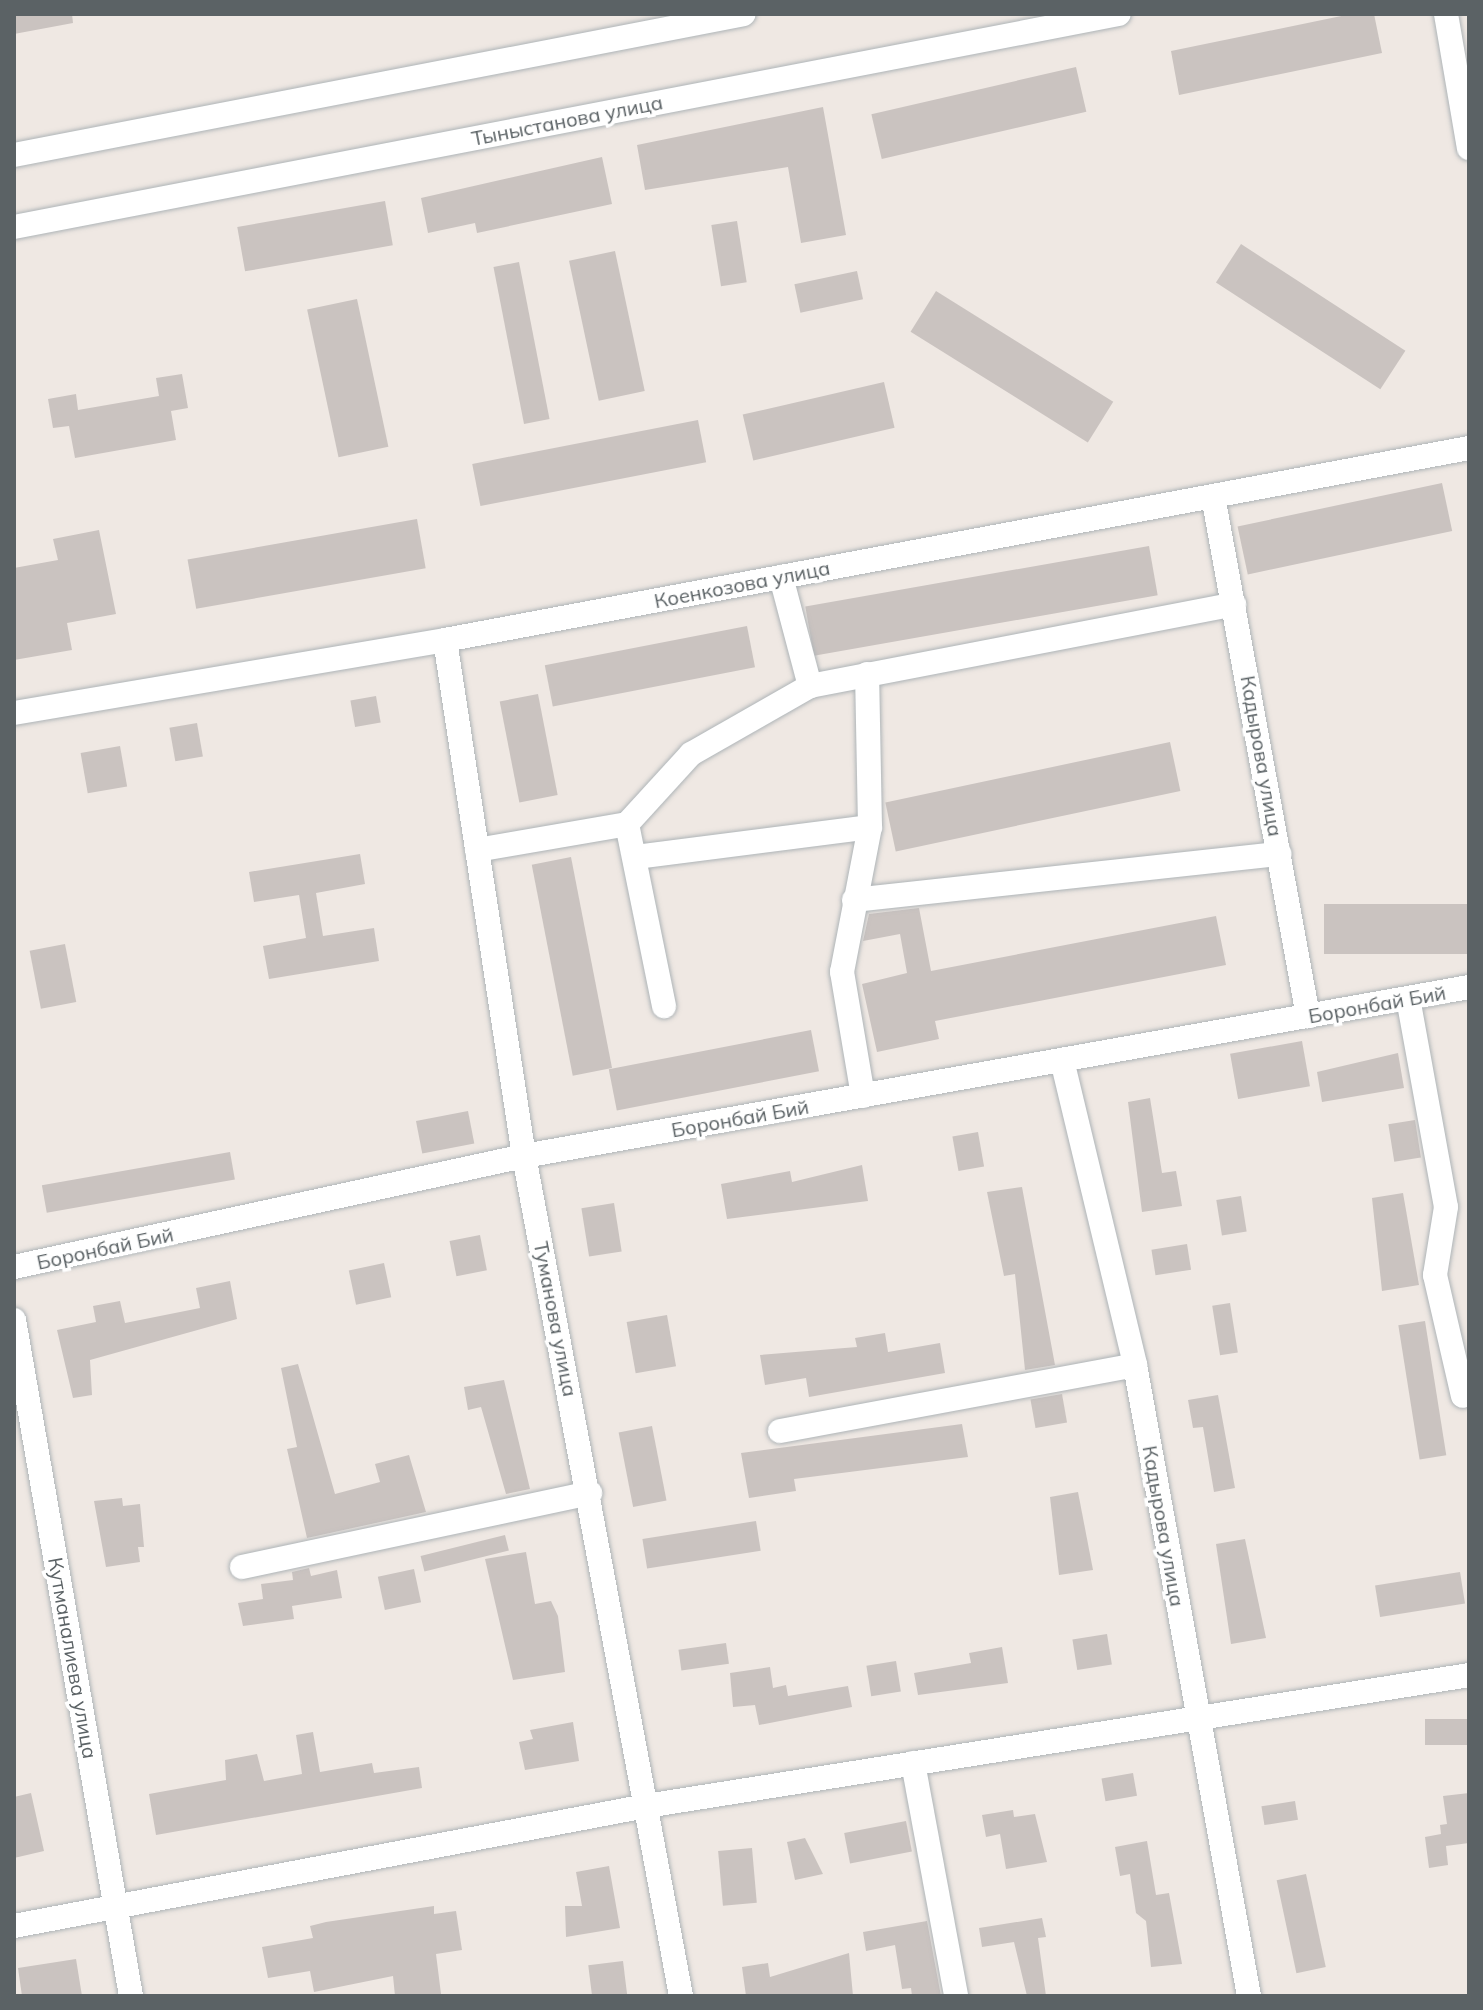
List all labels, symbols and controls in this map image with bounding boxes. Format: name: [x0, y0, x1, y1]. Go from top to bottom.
street label: Тыныстанова улица: [469, 90, 665, 150]
street label: Коенкозова улица: [652, 555, 832, 613]
street label: Кадырова улица: [1236, 674, 1288, 838]
street label: Боронбай Бий: [1306, 980, 1448, 1028]
street label: Боронбай Бий: [669, 1094, 811, 1142]
street label: Боронбай Бий: [34, 1222, 176, 1274]
street label: Туманова улица: [529, 1239, 583, 1399]
street label: Кадырова улица: [1138, 1444, 1190, 1608]
street label: Кутманалиева улица: [43, 1555, 103, 1761]

